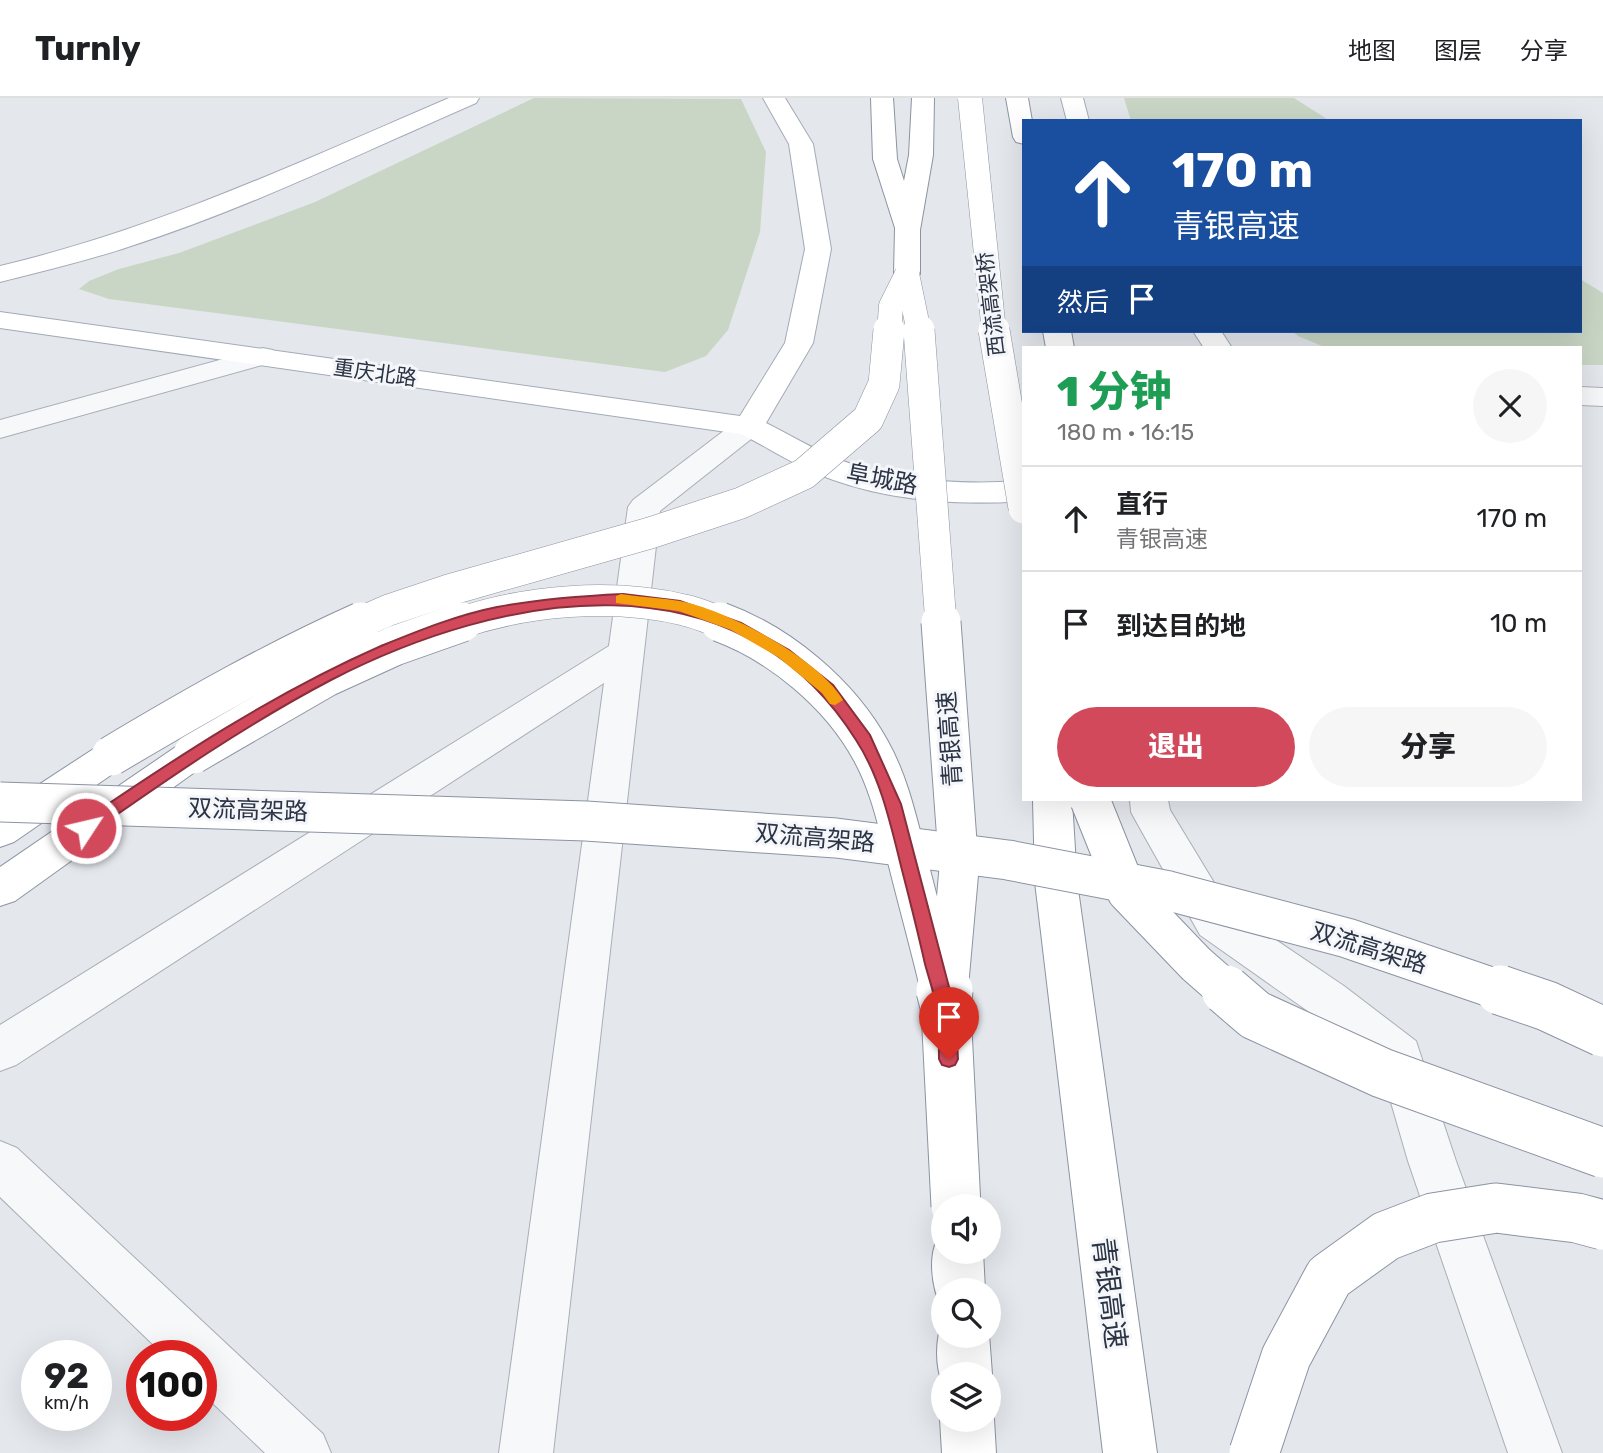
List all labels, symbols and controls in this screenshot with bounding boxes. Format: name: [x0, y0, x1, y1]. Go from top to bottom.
text: Turnly: [35, 29, 141, 68]
text: 地图: [1348, 37, 1396, 65]
text: 图层: [1434, 37, 1482, 65]
text: 分享: [1520, 37, 1568, 65]
text: 170 m: [1172, 141, 1313, 199]
icon: ahead: [1057, 147, 1148, 238]
text: 青银高速: [1172, 207, 1300, 245]
street label: 西流高架桥: [972, 250, 1009, 358]
icon: arrive: [1123, 280, 1161, 318]
text: 然后: [1057, 287, 1109, 318]
street label: 重庆北路: [332, 354, 418, 391]
text: 1 分钟: [1057, 367, 1172, 417]
button: close: [1473, 369, 1547, 443]
text: 180 m · 16:15: [1057, 418, 1194, 446]
street label: 阜城路: [844, 458, 920, 500]
text: 直行: [1116, 489, 1168, 520]
icon: ahead: [1057, 500, 1095, 538]
text: 170 m: [1477, 503, 1547, 534]
text: 青银高速: [1116, 525, 1208, 553]
icon: arrive: [1057, 605, 1095, 643]
text: 10 m: [1490, 608, 1547, 639]
text: 到达目的地: [1116, 611, 1246, 642]
street label: 青银高速: [933, 690, 967, 788]
button: 退出: [1057, 707, 1295, 787]
button: 分享: [1309, 707, 1547, 787]
position arrow: [49, 791, 123, 865]
street label: 双流高架路: [188, 794, 308, 826]
street label: 双流高架路: [754, 819, 876, 857]
street label: 双流高架路: [1308, 917, 1430, 979]
pin: [919, 987, 979, 1059]
icon: arrive: [930, 998, 968, 1036]
map controls: [931, 1194, 1001, 1432]
button: sound: [931, 1194, 1001, 1264]
street label: 青银高速: [1086, 1235, 1133, 1351]
button: search: [931, 1278, 1001, 1348]
speed limit sign: 100: [126, 1340, 217, 1431]
text: 92: [44, 1355, 89, 1397]
button: layers: [931, 1362, 1001, 1432]
text: km/h: [44, 1392, 89, 1414]

